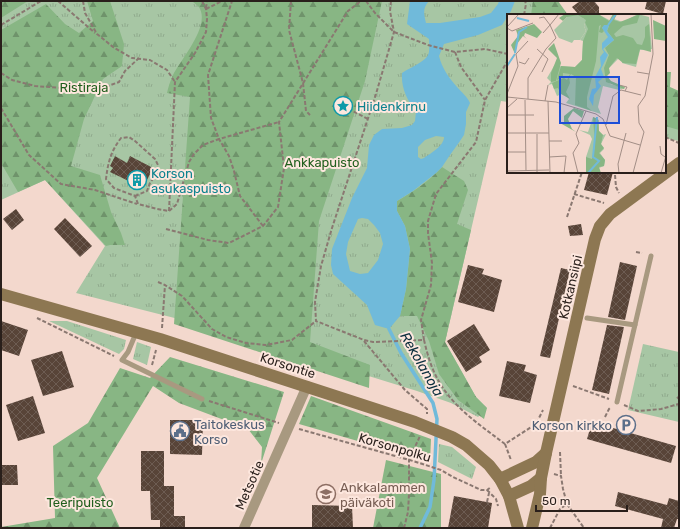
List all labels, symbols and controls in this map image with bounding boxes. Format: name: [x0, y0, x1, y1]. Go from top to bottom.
inset map: [507, 14, 666, 173]
park label: Ristiraja: [59, 80, 109, 95]
place icon: Hiidenkirnu: [332, 95, 354, 117]
place label: Hiidenkirnu: [357, 99, 426, 114]
park label: Ankkapuisto: [285, 155, 359, 170]
place label: Korson asukaspuisto: [151, 166, 231, 196]
building icon: Korson asukaspuisto: [126, 169, 148, 191]
street label: Kotkansiipi: [556, 254, 585, 321]
water label: Rekolanoja: [396, 329, 447, 400]
street label: Korsontie: [258, 350, 317, 381]
parking icon: Korson kirkko: [615, 414, 637, 436]
place label: Taitokeskus Korso: [194, 417, 265, 447]
place label: Korson kirkko: [532, 418, 612, 433]
public building icon: Taitokeskus Korso: [169, 420, 191, 442]
street label: Korsonpolku: [357, 430, 433, 465]
street label: Metsotie: [232, 458, 267, 512]
place label: Ankkalammen päiväkoti: [340, 480, 426, 510]
school or university icon: Ankkalammen päiväkoti: [315, 483, 337, 505]
scale bar: [536, 487, 627, 513]
text: 50 m: [542, 494, 570, 508]
park label: Teeripuisto: [47, 495, 113, 510]

